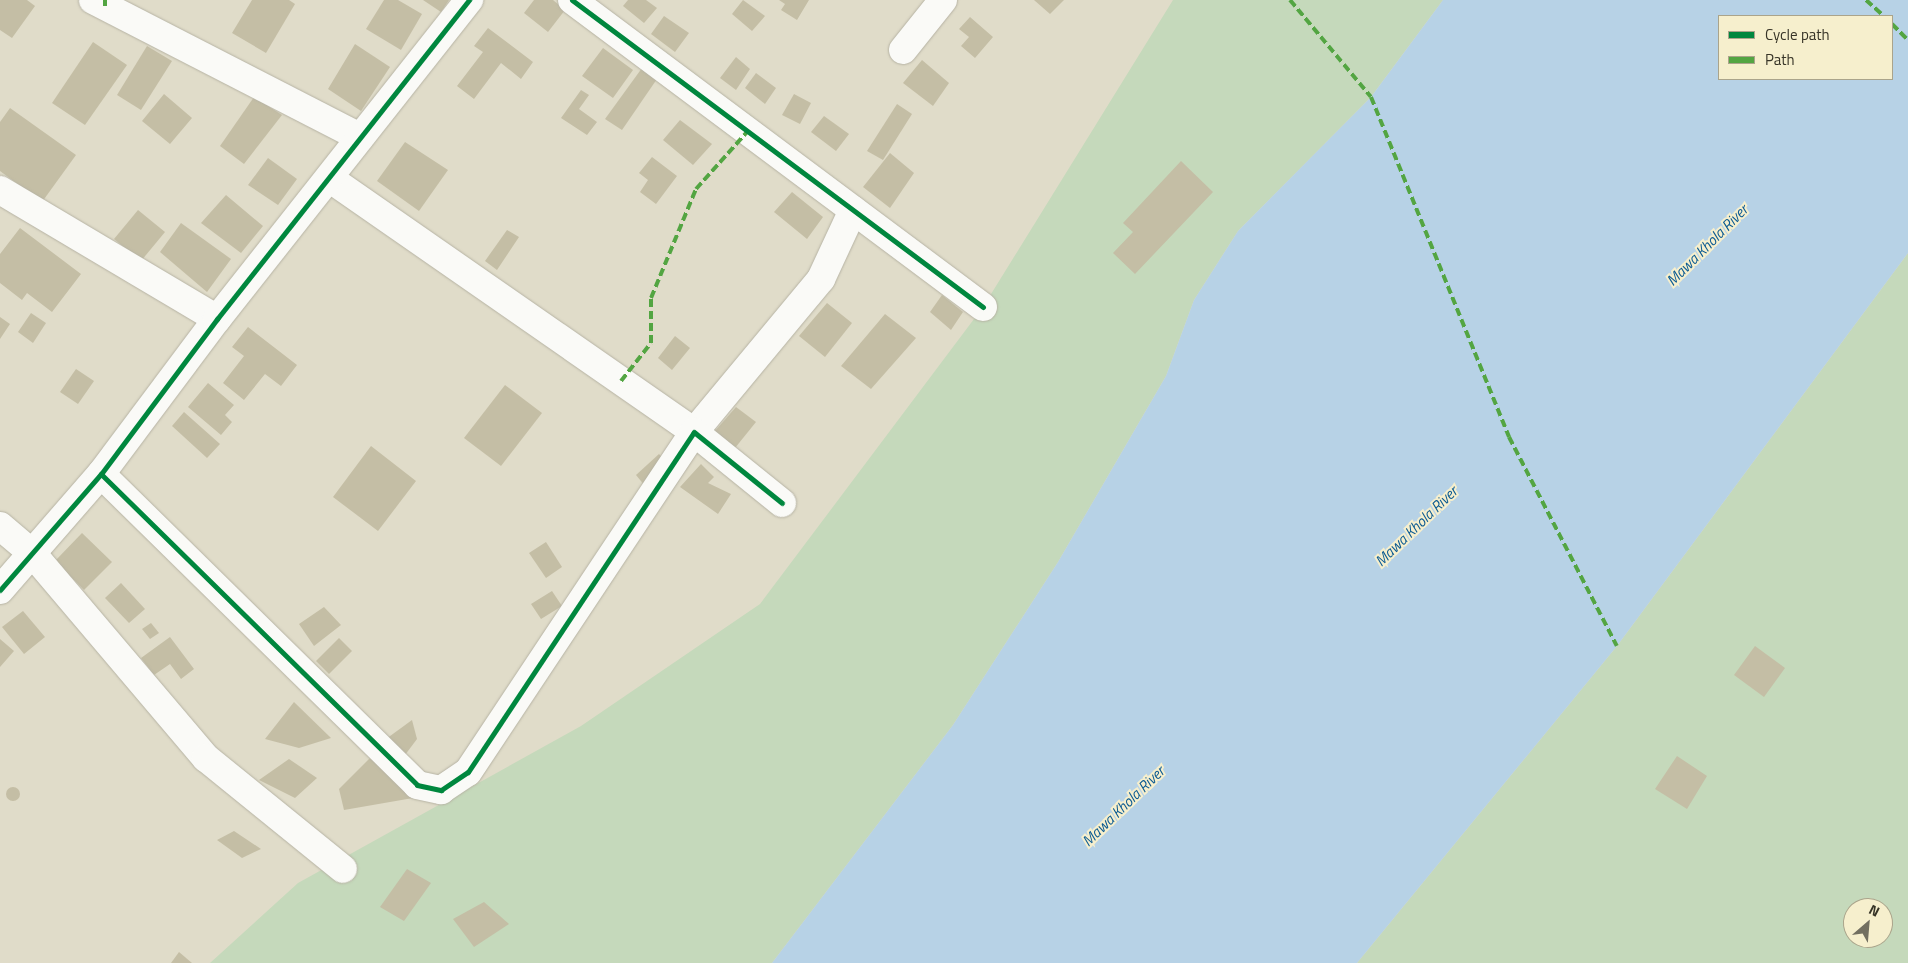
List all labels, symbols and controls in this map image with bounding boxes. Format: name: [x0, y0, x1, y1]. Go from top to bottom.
legend: [1718, 15, 1893, 80]
text: Cycle path: [1765, 23, 1830, 46]
text: Path: [1765, 48, 1795, 71]
water label: Mawa Khola River: [1663, 201, 1751, 289]
water label: Mawa Khola River: [1371, 482, 1461, 570]
water label: Mawa Khola River: [1078, 762, 1168, 850]
north arrow: [1843, 898, 1893, 948]
text: N: [1865, 899, 1884, 922]

